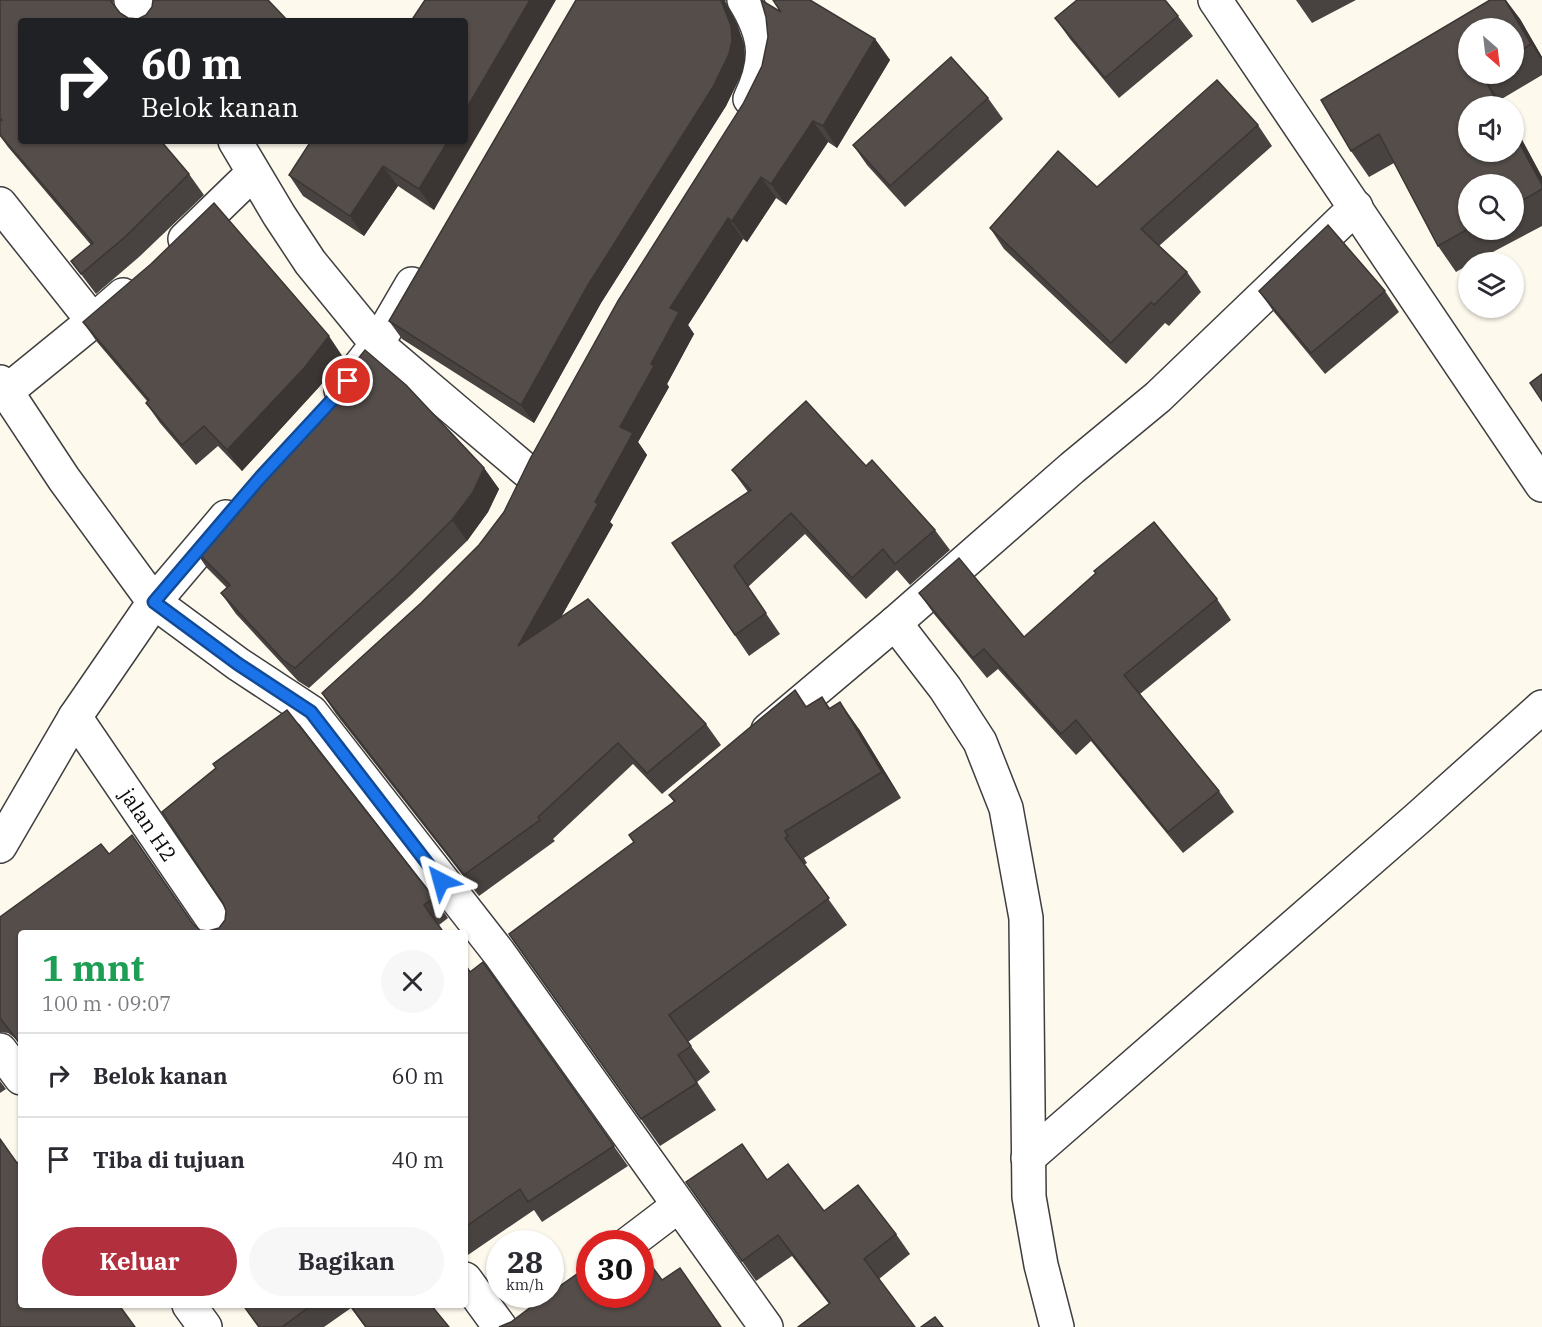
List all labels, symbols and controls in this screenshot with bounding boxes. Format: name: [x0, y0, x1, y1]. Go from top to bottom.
north arrow: [1458, 18, 1524, 84]
map controls: [1458, 18, 1524, 318]
text: 60 m: [141, 36, 242, 91]
icon: right: [42, 42, 120, 120]
text: Belok kanan: [141, 89, 299, 124]
button: sound: [1458, 96, 1524, 162]
button: search: [1458, 174, 1524, 240]
button: layers: [1458, 252, 1524, 318]
pin: [322, 355, 373, 406]
icon: arrive: [331, 364, 364, 397]
street label: jalan H2: [113, 781, 184, 867]
position arrow: [409, 849, 473, 913]
text: 1 mnt: [42, 944, 144, 991]
button: close: [381, 950, 444, 1013]
text: 100 m · 09:07: [42, 990, 171, 1017]
icon: right: [42, 1059, 75, 1092]
text: Belok kanan: [93, 1061, 228, 1090]
text: 60 m: [392, 1061, 444, 1090]
icon: arrive: [42, 1143, 75, 1176]
text: Tiba di tujuan: [93, 1145, 245, 1174]
text: 40 m: [392, 1145, 444, 1174]
button: Keluar: [42, 1227, 237, 1296]
button: Bagikan: [249, 1227, 444, 1296]
speed limit sign: 30: [576, 1230, 654, 1308]
text: 28: [507, 1242, 543, 1281]
text: km/h: [506, 1275, 544, 1294]

